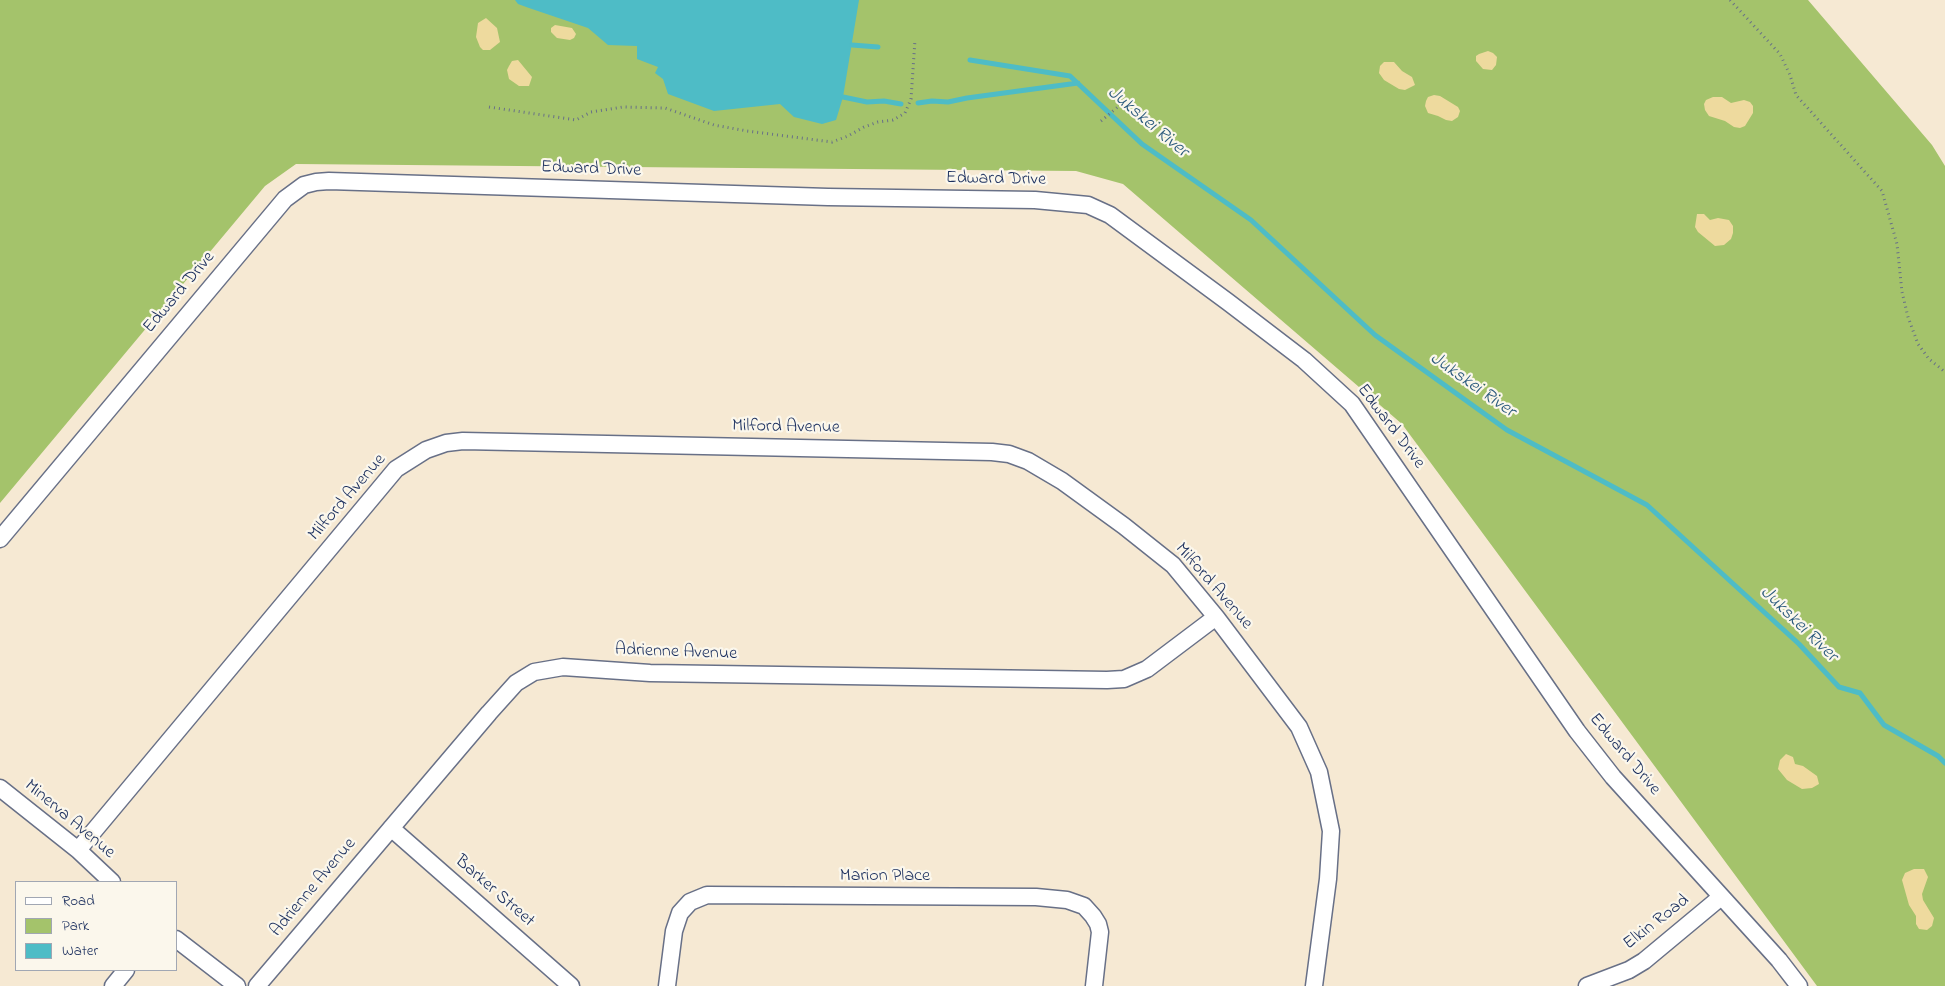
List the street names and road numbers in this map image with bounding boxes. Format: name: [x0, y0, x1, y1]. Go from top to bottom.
street label: Edward Drive: [540, 157, 642, 183]
street label: Edward Drive: [946, 168, 1046, 192]
street label: Edward Drive: [139, 248, 221, 338]
street label: Edward Drive: [1351, 380, 1429, 474]
street label: Milford Avenue: [732, 416, 840, 440]
street label: Milford Avenue: [304, 450, 392, 546]
street label: Milford Avenue: [1169, 539, 1257, 635]
street label: Adrienne Avenue: [615, 640, 737, 666]
street label: Edward Drive: [1583, 710, 1665, 800]
street label: Minerva Avenue: [19, 776, 119, 864]
street label: Adrienne Avenue: [266, 834, 362, 942]
street label: Barker Street: [450, 851, 538, 933]
street label: Marion Place: [840, 866, 930, 888]
street label: Elkin Road: [1620, 891, 1694, 955]

